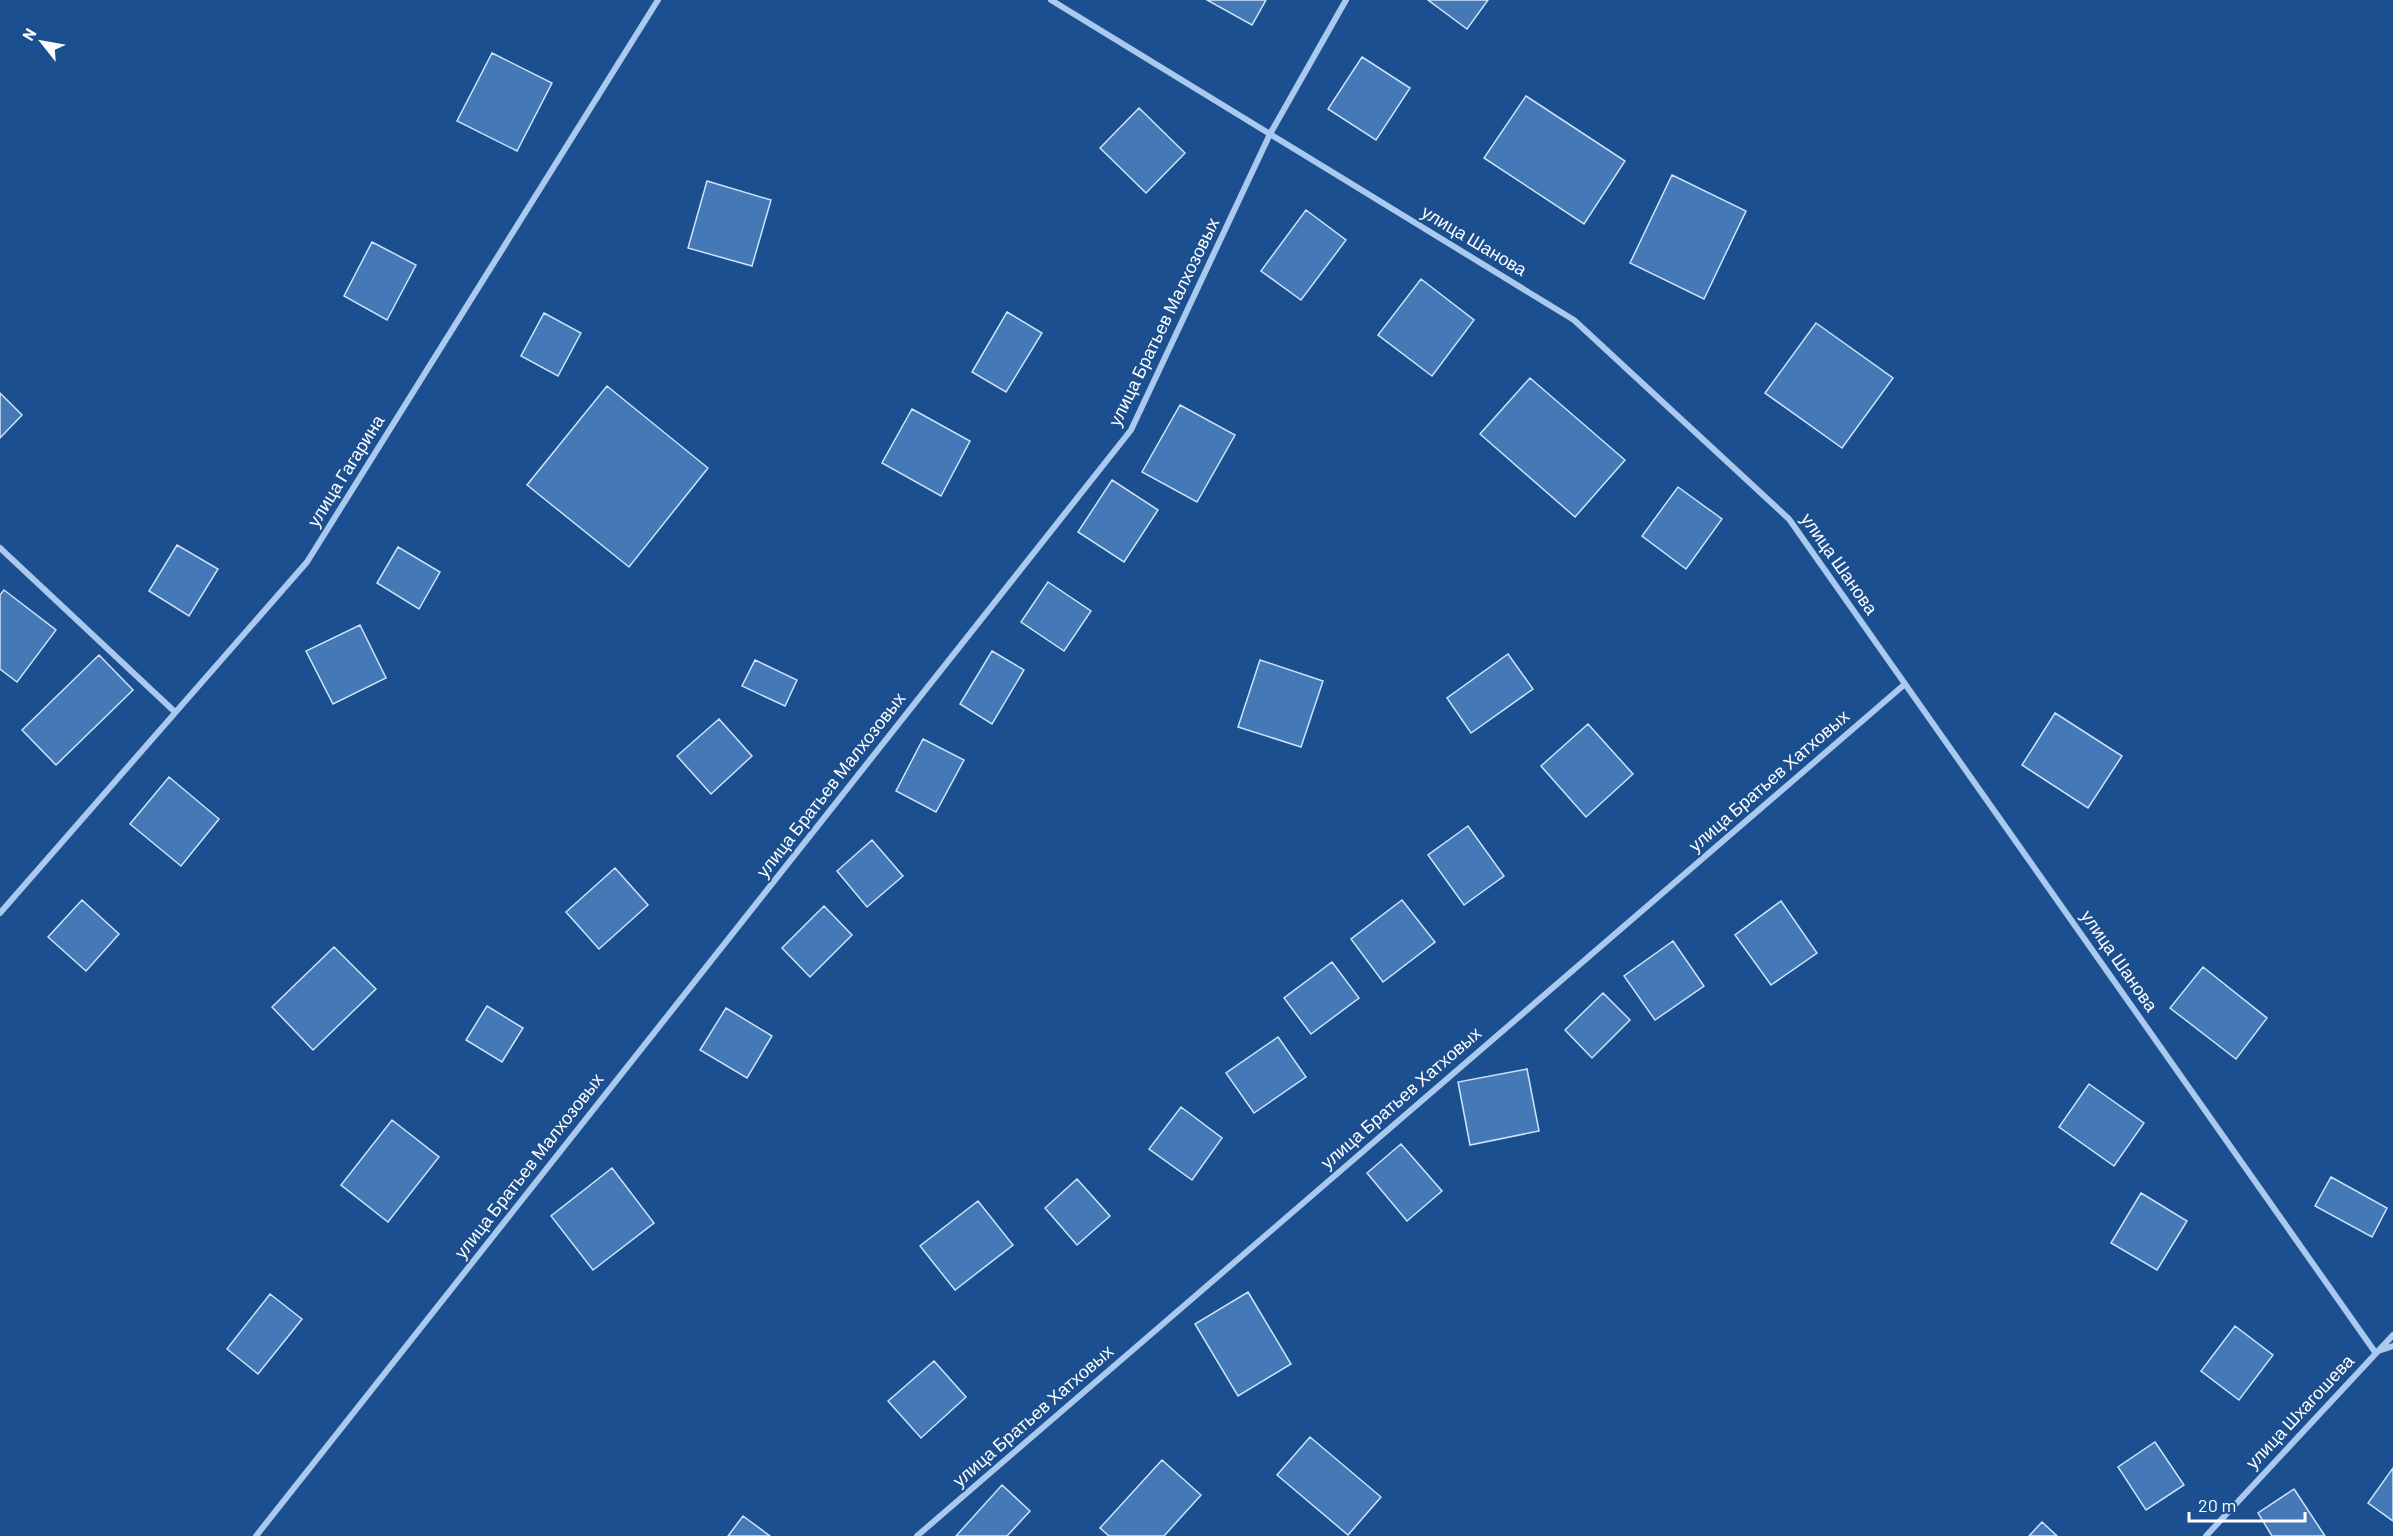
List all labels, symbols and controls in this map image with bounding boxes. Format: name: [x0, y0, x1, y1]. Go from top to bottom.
north arrow: [12, 12, 72, 72]
text: N: [18, 25, 40, 43]
street label: улица Шанова: [1418, 200, 1532, 281]
street label: улица Братьев Малхозовых: [1103, 214, 1223, 429]
street label: улица Гагарина: [302, 410, 389, 531]
street label: улица Шанова: [1797, 508, 1883, 619]
street label: улица Братьев Малхозовых: [751, 687, 909, 881]
street label: улица Братьев Хатховых: [1684, 705, 1853, 856]
street label: улица Шанова: [2077, 905, 2163, 1016]
street label: улица Братьев Хатховых: [1316, 1022, 1485, 1173]
street label: улица Братьев Малхозовых: [449, 1068, 607, 1262]
street label: улица Братьев Хатховых: [948, 1340, 1117, 1491]
street label: улица Шхагошева: [2241, 1349, 2359, 1473]
scale bar: [2189, 1485, 2304, 1523]
text: 20 m: [2198, 1494, 2236, 1516]

